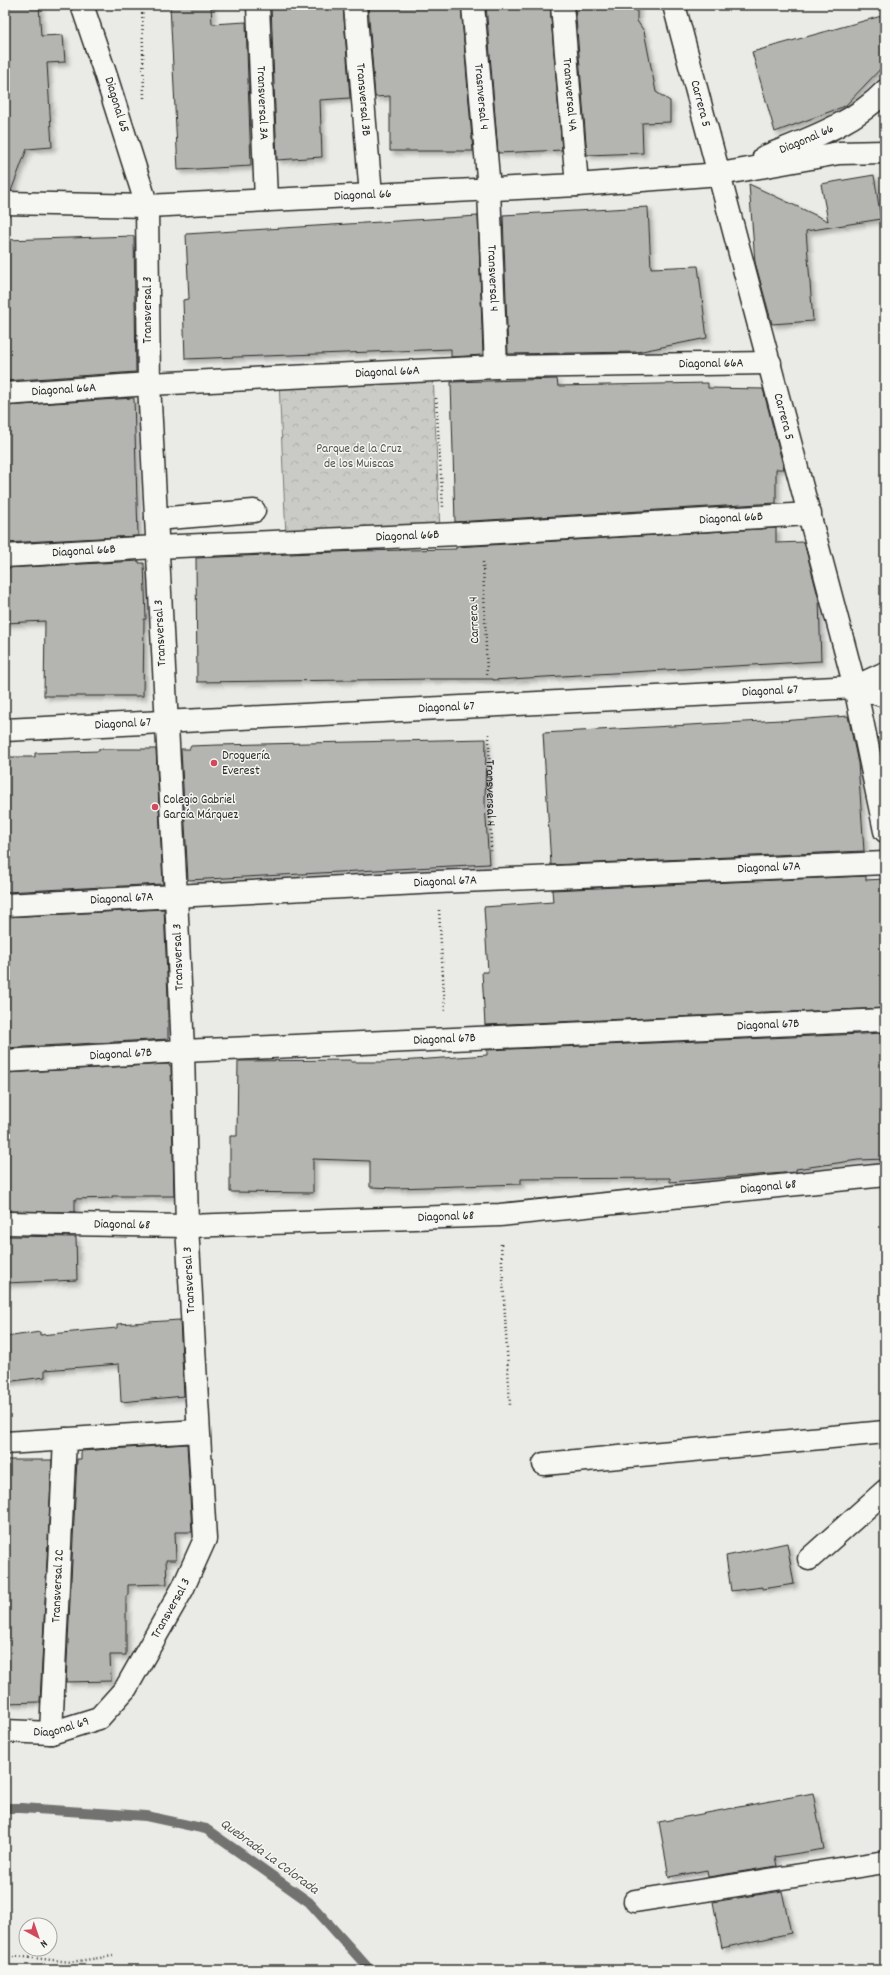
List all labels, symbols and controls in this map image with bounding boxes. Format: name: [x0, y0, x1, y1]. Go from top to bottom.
street label: Transversal 4A: [557, 57, 582, 132]
street label: Transversal 3B: [350, 62, 376, 137]
street label: Trasnversal 4: [469, 63, 493, 131]
street label: Transversal 3A: [251, 65, 273, 140]
street label: Diagonal 65: [99, 75, 133, 135]
street label: Carrera 5: [685, 78, 715, 129]
street label: Diagonal 66: [776, 119, 837, 160]
street label: Diagonal 66: [333, 185, 392, 206]
street label: Transversal 4: [482, 245, 503, 312]
street label: Transversal 3: [139, 277, 158, 343]
street label: Diagonal 66A: [679, 354, 744, 374]
street label: Diagonal 66A: [355, 361, 420, 383]
street label: Diagonal 66A: [31, 378, 97, 402]
street label: Carrera 5: [768, 391, 799, 442]
park label: Parque de la Cruz de los Muiscas: [316, 440, 402, 474]
street label: Diagonal 66B: [699, 507, 763, 530]
street label: Diagonal 66B: [375, 525, 440, 547]
street label: Diagonal 66B: [51, 540, 116, 563]
street label: Carrera 4: [465, 596, 485, 644]
street label: Transversal 3: [150, 599, 172, 667]
street label: Diagonal 67: [741, 680, 799, 702]
street label: Diagonal 67: [418, 697, 475, 719]
street label: Diagonal 67: [94, 713, 151, 735]
place label: Droguería Everest: [222, 747, 271, 781]
marker: Droguería Everest: [209, 758, 219, 768]
street label: Transversal 4: [480, 759, 500, 827]
place label: Colegio Gabriel García Márquez: [163, 791, 238, 825]
marker: Colegio Gabriel García Márquez: [150, 802, 160, 812]
street label: Diagonal 67A: [737, 857, 801, 879]
street label: Diagonal 67A: [413, 871, 477, 893]
street label: Diagonal 67A: [90, 888, 154, 910]
street label: Transversal 3: [168, 923, 190, 991]
street label: Diagonal 67B: [737, 1014, 800, 1036]
street label: Diagonal 67B: [413, 1029, 476, 1050]
street label: Diagonal 67B: [89, 1043, 153, 1066]
street label: Diagonal 68: [739, 1175, 797, 1199]
street label: Diagonal 68: [417, 1206, 474, 1227]
street label: Diagonal 68: [94, 1215, 150, 1235]
street label: Transversal 3: [179, 1246, 201, 1314]
street label: Transversal 2C: [47, 1548, 69, 1623]
street label: Transversal 3: [146, 1575, 196, 1643]
street label: Diagonal 69: [33, 1712, 92, 1743]
water label: Quebrada La Colorada: [216, 1814, 324, 1900]
north arrow: [18, 1917, 58, 1957]
text: N: [35, 1935, 50, 1951]

